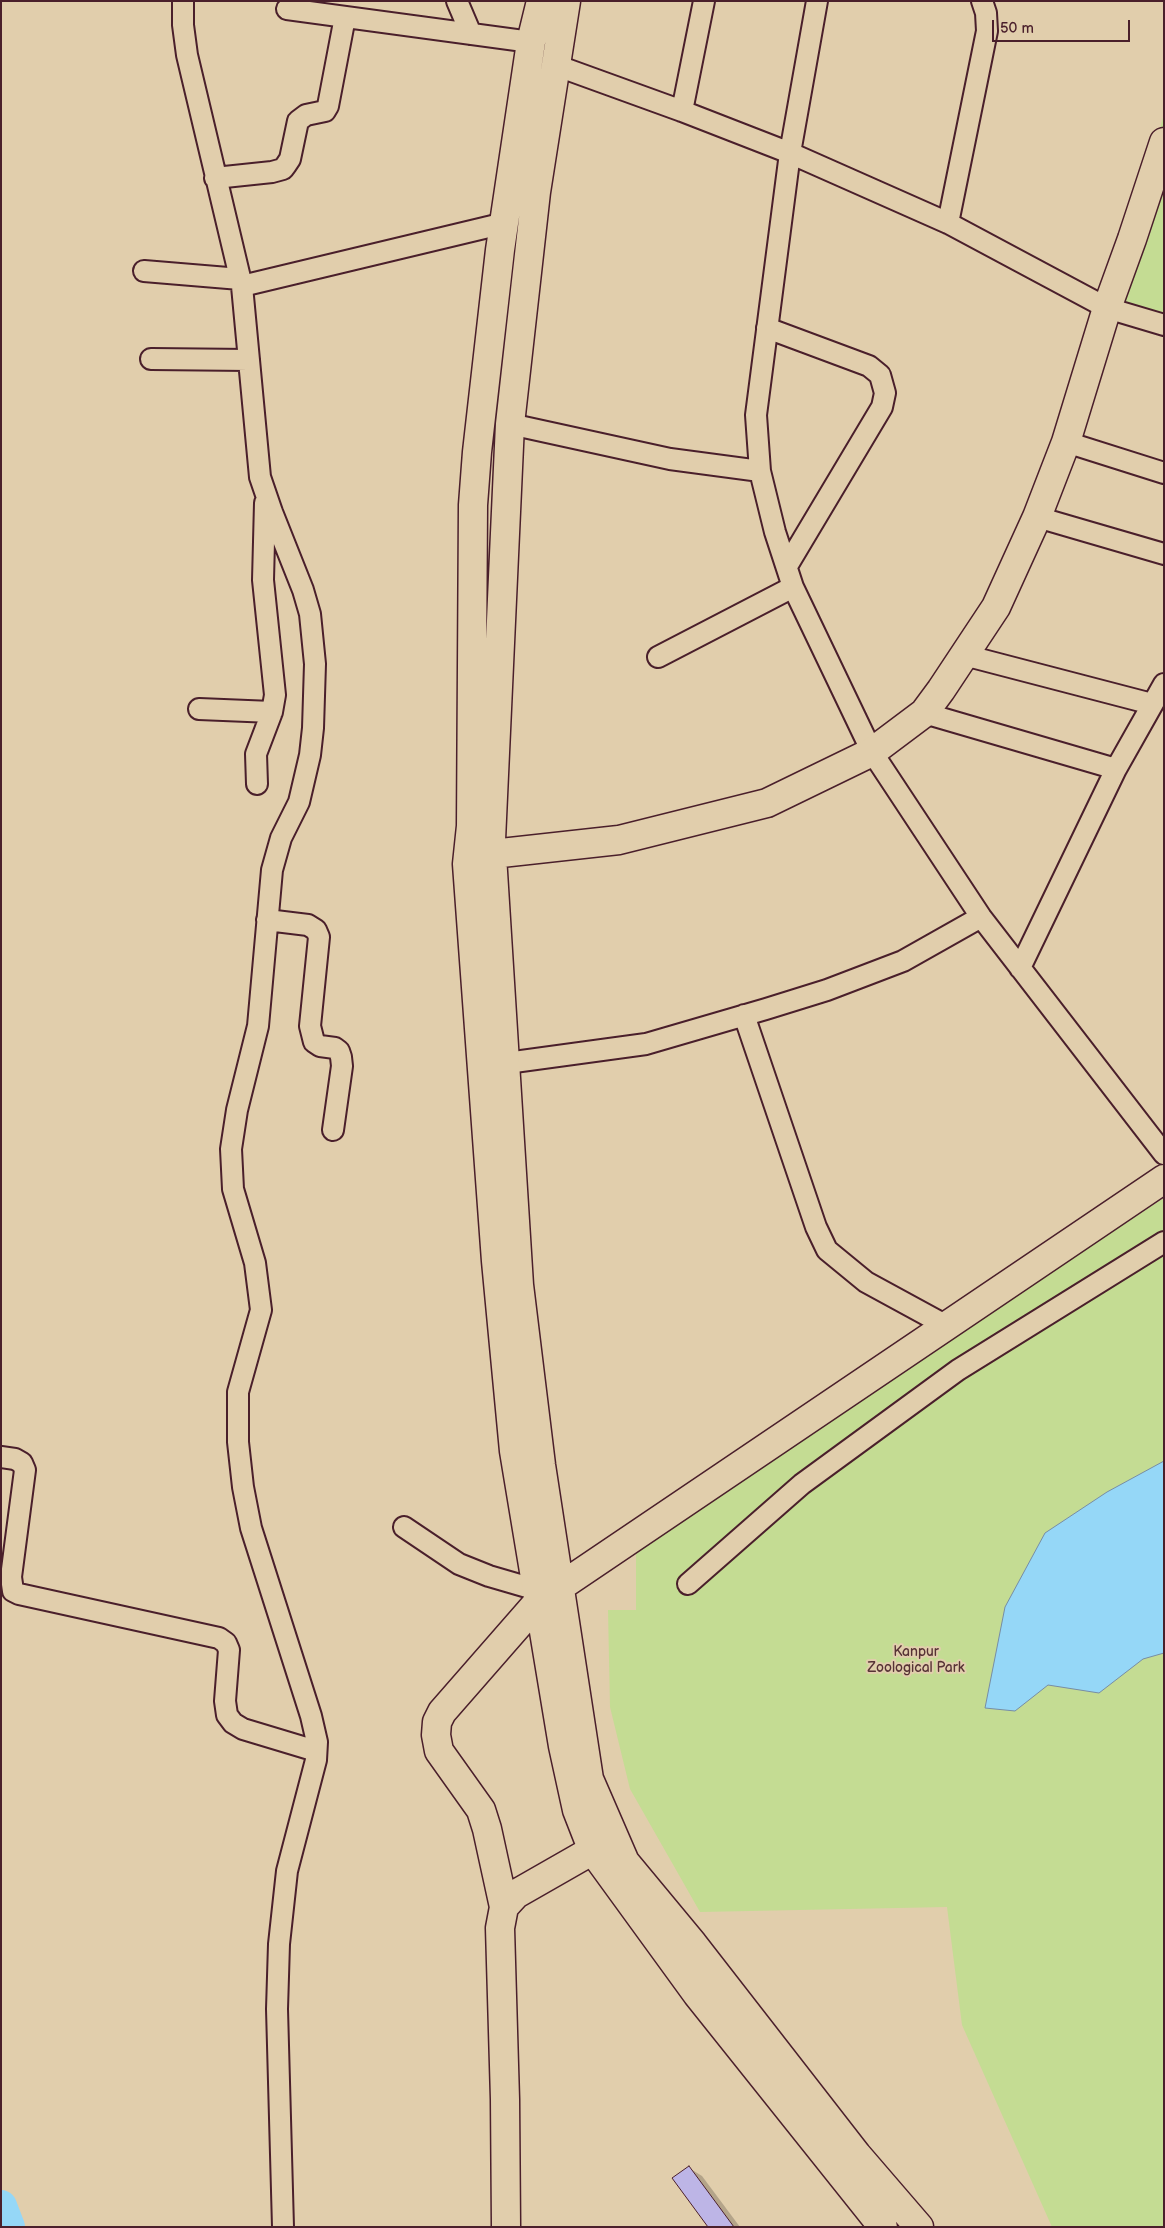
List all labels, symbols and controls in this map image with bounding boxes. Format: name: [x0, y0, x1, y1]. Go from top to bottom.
scale bar: [995, 10, 1132, 42]
text: 50 m: [1000, 19, 1034, 38]
park label: Kanpur Zoological Park: [867, 1644, 965, 1676]

